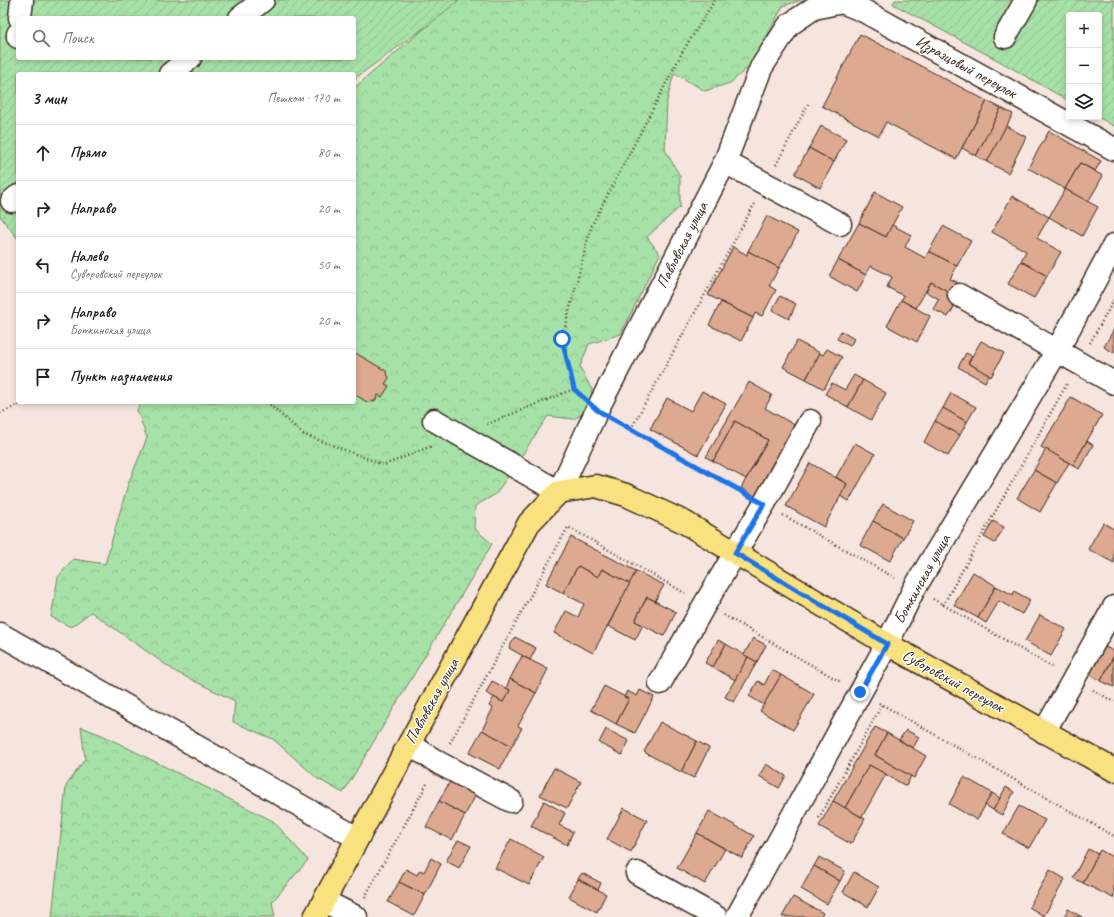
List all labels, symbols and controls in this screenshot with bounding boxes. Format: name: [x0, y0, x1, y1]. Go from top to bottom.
map controls: [1066, 12, 1102, 120]
button: +: [1066, 12, 1102, 48]
search box: [16, 16, 356, 60]
icon: search: [30, 27, 52, 49]
text: Поиск: [62, 29, 94, 48]
street label: Изразцовый переулок: [912, 31, 1022, 104]
button: −: [1066, 48, 1102, 84]
button: layers: [1066, 84, 1102, 120]
text: 3 мин: [32, 88, 67, 109]
text: Пешком · 170 m: [267, 90, 340, 106]
icon: ahead: [32, 142, 54, 164]
text: Прямо: [70, 143, 106, 162]
text: 80 m: [318, 145, 340, 161]
icon: right: [32, 198, 54, 220]
street label: Павловская улица: [652, 198, 713, 292]
text: Направо: [70, 199, 116, 218]
text: 20 m: [318, 201, 340, 217]
text: Налево: [70, 247, 108, 266]
icon: left: [32, 254, 54, 276]
text: 50 m: [318, 257, 340, 273]
text: Суворовский переулок: [70, 266, 161, 282]
text: Направо: [70, 303, 116, 322]
icon: right: [32, 310, 54, 332]
text: 20 m: [318, 313, 340, 329]
text: Боткинская улица: [70, 322, 151, 338]
route start: [553, 330, 571, 348]
icon: arrive: [32, 366, 54, 388]
text: Пункт назначения: [70, 367, 172, 386]
street label: Боткинская улица: [889, 530, 955, 627]
street label: Суворовский переулок: [899, 645, 1009, 718]
street label: Павловская улица: [400, 654, 464, 747]
route end: [851, 683, 869, 701]

